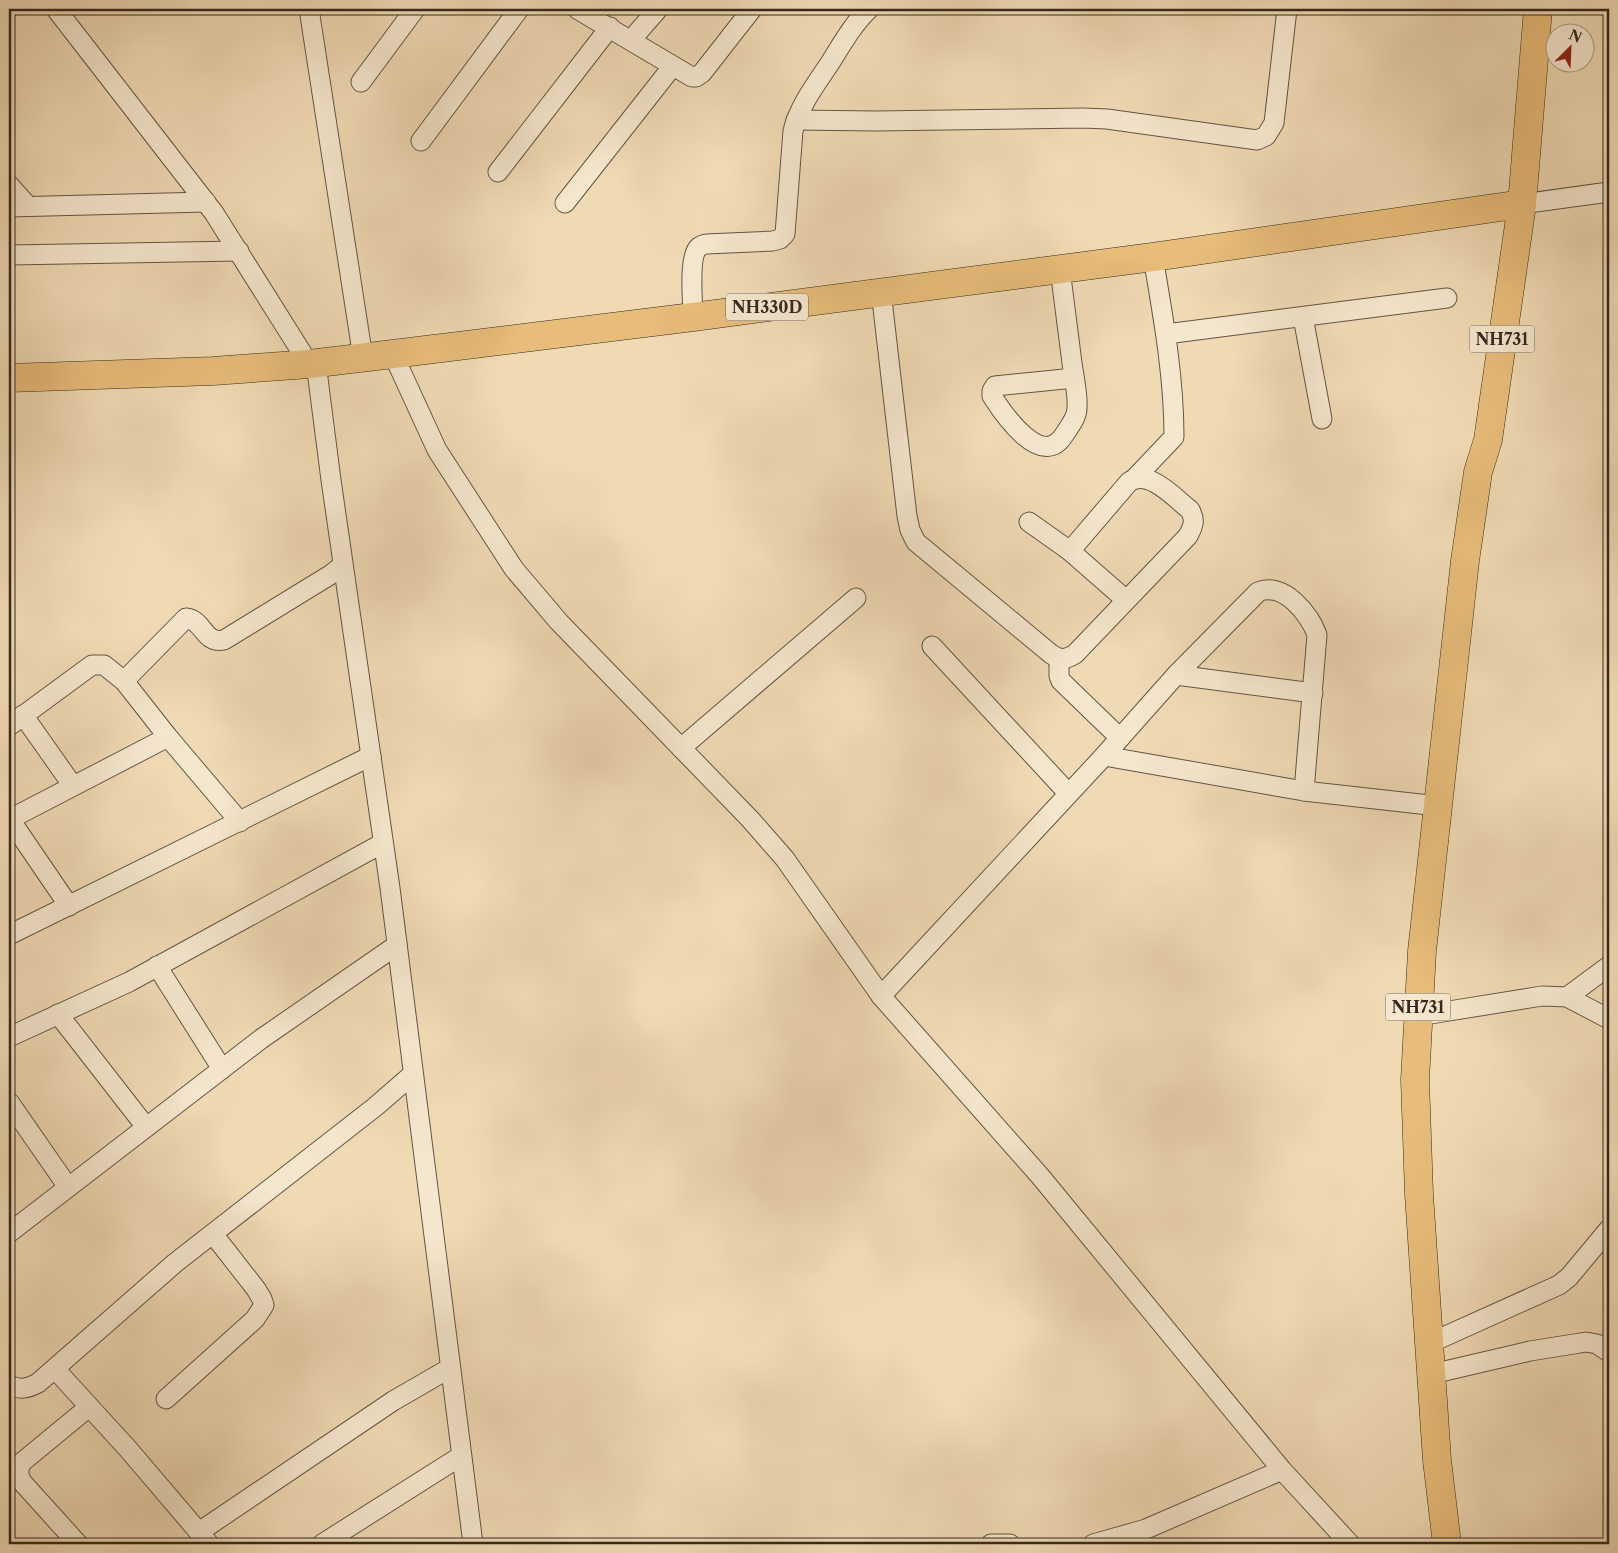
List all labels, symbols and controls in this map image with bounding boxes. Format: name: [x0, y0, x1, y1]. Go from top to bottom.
north arrow: [1546, 22, 1596, 72]
text: N: [1566, 25, 1585, 47]
road number: NH330D: [726, 294, 808, 320]
road number: NH731: [1470, 326, 1534, 352]
road number: NH731: [1386, 994, 1450, 1020]

